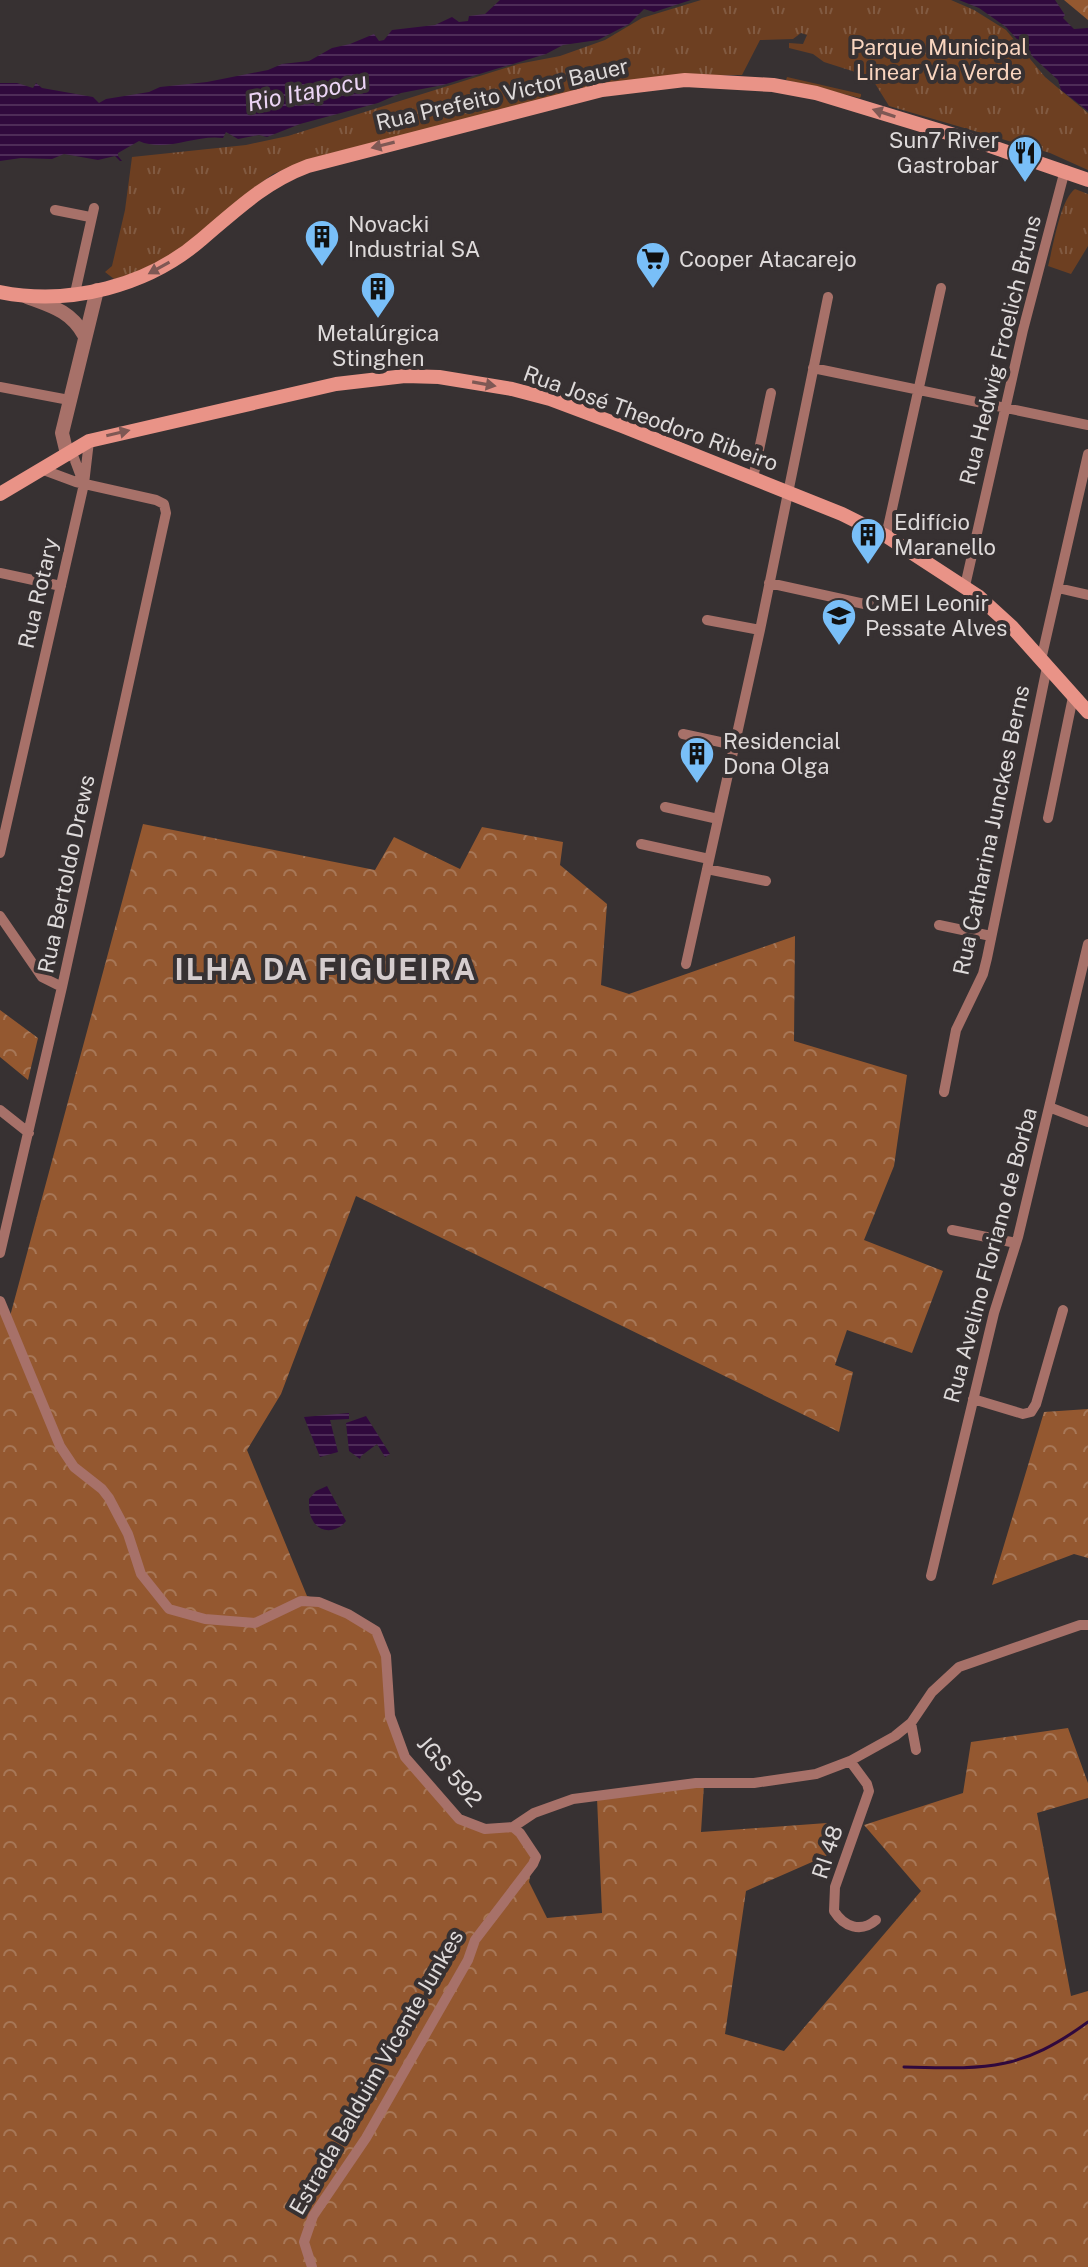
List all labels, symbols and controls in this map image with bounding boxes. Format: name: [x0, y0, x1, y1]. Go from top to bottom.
park label: Parque Municipal Linear Via Verde: [850, 34, 1028, 85]
street label: Rua Prefeito Victor Bauer: [373, 52, 631, 136]
water label: Rio Itapocu: [245, 66, 369, 116]
one-way arrow: [872, 106, 896, 119]
place label: Sun7 River Gastrobar: [889, 127, 999, 178]
restaurant icon: Sun7 River Gastrobar: [1006, 134, 1044, 184]
one-way arrow: [371, 139, 396, 151]
place label: Novacki Industrial SA: [348, 211, 480, 262]
street label: Rua Hedwig Froelich Bruns: [954, 212, 1046, 488]
building icon: Novacki Industrial SA: [303, 218, 341, 268]
supermarket icon: Cooper Atacarejo: [634, 240, 672, 290]
place label: Cooper Atacarejo: [679, 246, 857, 272]
one-way arrow: [148, 261, 171, 275]
building icon: Metalúrgica Stinghen: [359, 270, 397, 320]
place label: Metalúrgica Stinghen: [317, 320, 439, 371]
street label: Rua José Theodoro Ribeiro: [520, 360, 782, 476]
one-way arrow: [471, 378, 496, 390]
one-way arrow: [106, 426, 131, 439]
place label: Edifício Maranello: [894, 509, 996, 560]
building icon: Edifício Maranello: [849, 516, 887, 566]
street label: Rua Rotary: [13, 535, 63, 651]
place label: CMEI Leonir Pessate Alves: [865, 590, 1007, 641]
school or university icon: CMEI Leonir Pessate Alves: [820, 597, 858, 647]
street label: Rua Catharina Junckes Berns: [948, 683, 1034, 977]
place label: Residencial Dona Olga: [723, 728, 841, 779]
building icon: Residencial Dona Olga: [678, 735, 716, 785]
street label: Rua Bertoldo Drews: [32, 772, 100, 976]
district label: ILHA DA FIGUEIRA: [175, 951, 477, 987]
street label: Rua Avelino Floriano de Borba: [938, 1104, 1042, 1406]
street label: JGS 592: [412, 1730, 488, 1812]
street label: RI 48: [806, 1822, 848, 1882]
street label: Estrada Balduim Vicente Junkes: [284, 1925, 468, 2219]

